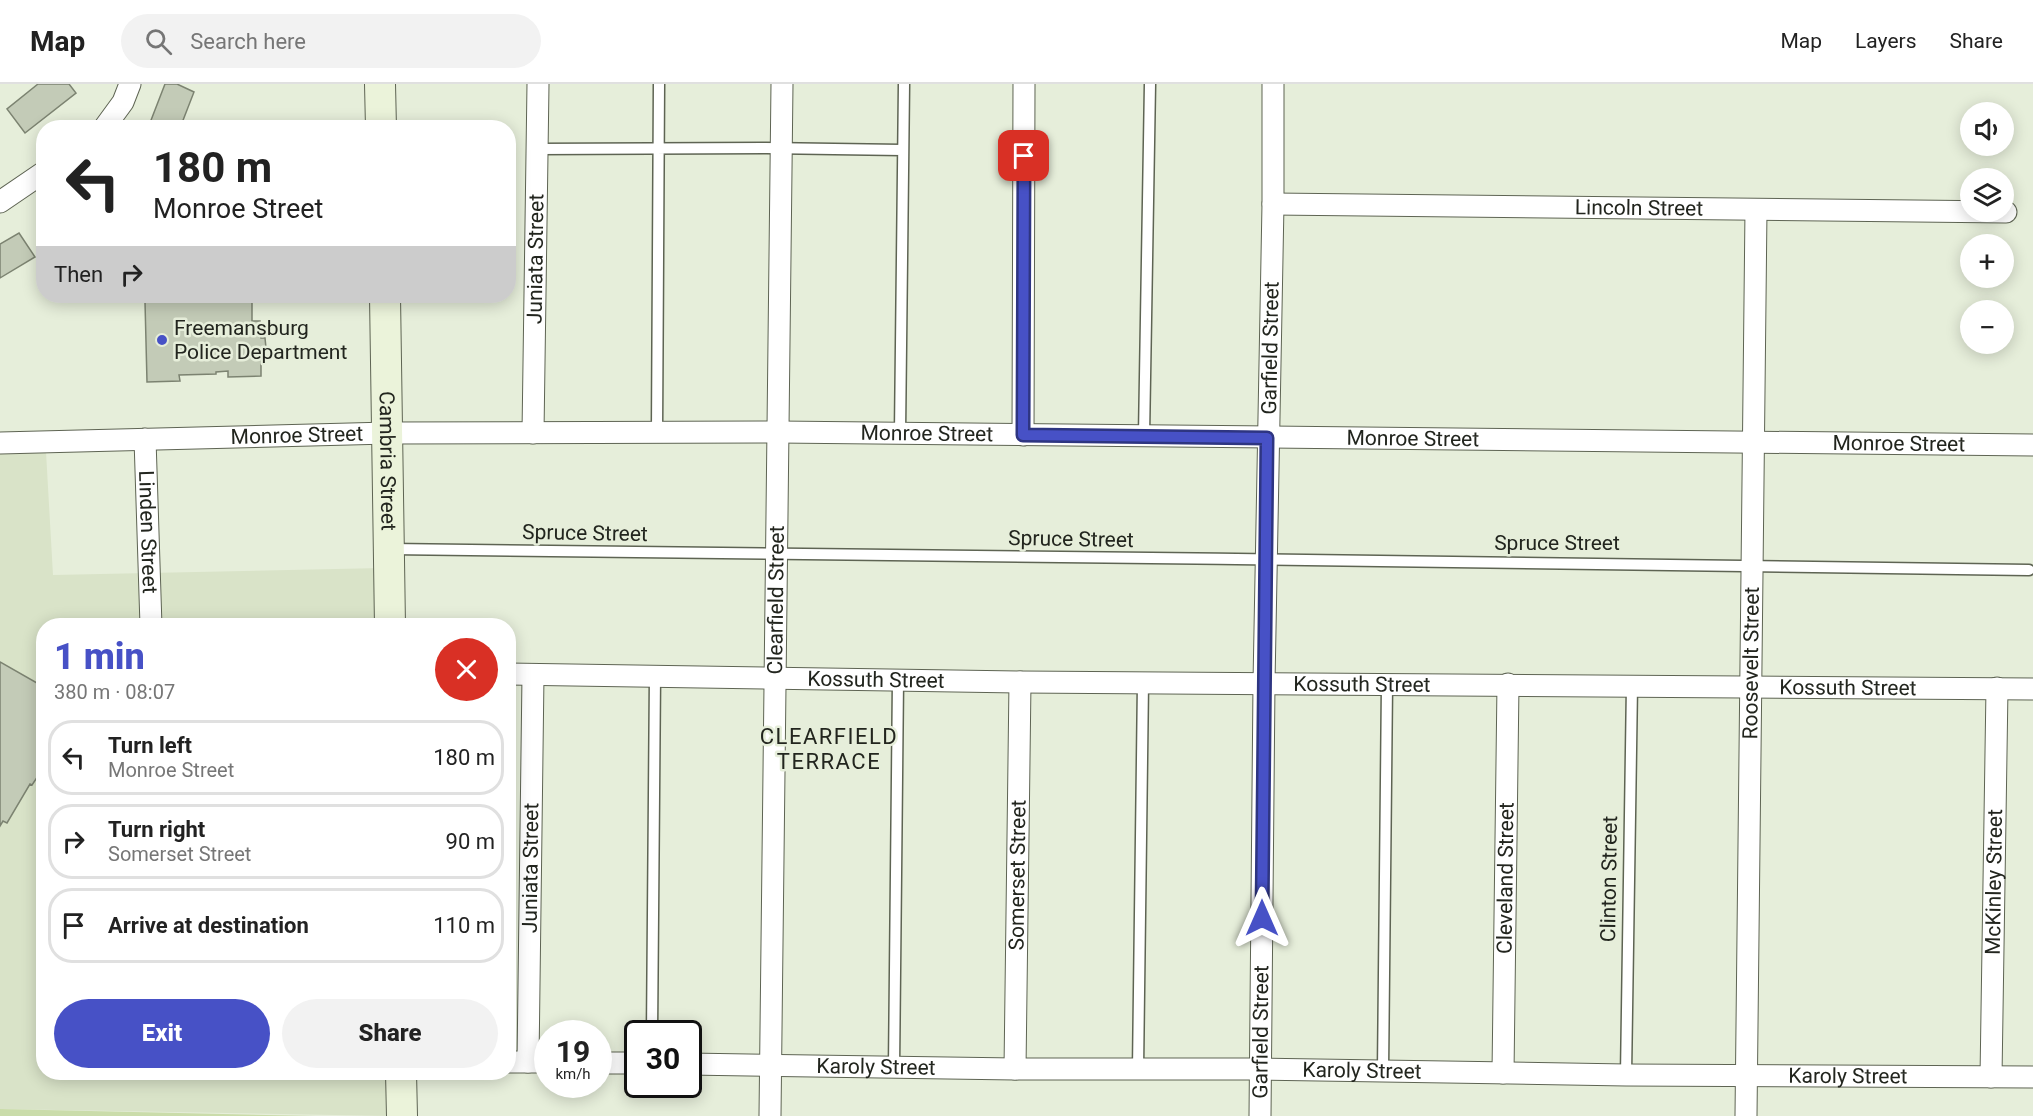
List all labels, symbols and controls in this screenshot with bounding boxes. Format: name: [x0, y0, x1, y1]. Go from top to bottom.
search box: [121, 14, 541, 68]
text: Map: [30, 25, 85, 58]
icon: search: [142, 25, 175, 58]
text: Search here: [190, 29, 306, 54]
text: Map: [1780, 29, 1822, 53]
text: Layers: [1855, 29, 1916, 53]
text: Share: [1949, 29, 2003, 53]
map controls: [1960, 102, 2014, 354]
button: sound: [1960, 102, 2014, 156]
pin: [998, 130, 1049, 181]
icon: arrive: [1007, 139, 1040, 172]
text: 180 m: [153, 143, 272, 192]
icon: left: [54, 144, 132, 222]
button: layers: [1960, 168, 2014, 222]
text: Monroe Street: [153, 193, 323, 225]
street label: Juniata Street: [523, 194, 548, 324]
street label: Lincoln Street: [1575, 195, 1703, 221]
button: +: [1960, 234, 2014, 288]
icon: right: [115, 258, 148, 291]
text: Then: [54, 262, 103, 287]
street label: Garfield Street: [1257, 281, 1284, 415]
button: −: [1960, 300, 2014, 354]
place label: Freemansburg Police Department: [174, 316, 347, 364]
marker: Freemansburg Police Department: [155, 333, 169, 347]
street label: Cambria Street: [374, 391, 401, 531]
street label: Monroe Street: [860, 421, 993, 446]
street label: Monroe Street: [230, 422, 364, 449]
street label: Monroe Street: [1346, 426, 1479, 451]
street label: Monroe Street: [1832, 431, 1965, 456]
street label: Linden Street: [134, 470, 162, 594]
street label: Spruce Street: [522, 520, 648, 546]
street label: Clearfield Street: [763, 525, 789, 675]
street label: Spruce Street: [1008, 526, 1134, 552]
street label: Spruce Street: [1494, 531, 1620, 555]
street label: Roosevelt Street: [1738, 586, 1764, 739]
text: 1 min: [54, 636, 145, 678]
button: close: [435, 638, 498, 701]
street label: Kossuth Street: [807, 667, 945, 693]
street label: Kossuth Street: [1293, 672, 1431, 697]
street label: Kossuth Street: [1779, 675, 1917, 700]
text: 380 m · 08:07: [54, 680, 175, 704]
district label: CLEARFIELD TERRACE: [760, 724, 898, 774]
text: Turn left: [108, 733, 192, 758]
icon: left: [57, 741, 90, 774]
text: 180 m: [433, 745, 495, 770]
text: Monroe Street: [108, 758, 234, 782]
street label: Somerset Street: [1005, 799, 1030, 950]
street label: Cleveland Street: [1493, 802, 1518, 954]
street label: Juniata Street: [518, 803, 543, 933]
street label: McKinley Street: [1981, 809, 2007, 955]
street label: Clinton Street: [1596, 816, 1622, 942]
text: Turn right: [108, 817, 205, 842]
icon: right: [57, 825, 90, 858]
text: 90 m: [446, 829, 495, 854]
text: Somerset Street: [108, 842, 251, 866]
position arrow: [1230, 886, 1294, 950]
icon: arrive: [57, 909, 90, 942]
text: Arrive at destination: [108, 913, 309, 938]
text: 110 m: [433, 913, 495, 938]
street label: Garfield Street: [1248, 965, 1273, 1099]
button: Exit: [54, 999, 270, 1068]
button: Share: [282, 999, 498, 1068]
speed limit sign: 30: [624, 1020, 702, 1098]
text: 19: [556, 1034, 590, 1069]
street label: Karoly Street: [816, 1054, 936, 1080]
street label: Karoly Street: [1302, 1058, 1422, 1084]
street label: Karoly Street: [1788, 1064, 1908, 1088]
text: km/h: [555, 1065, 591, 1083]

